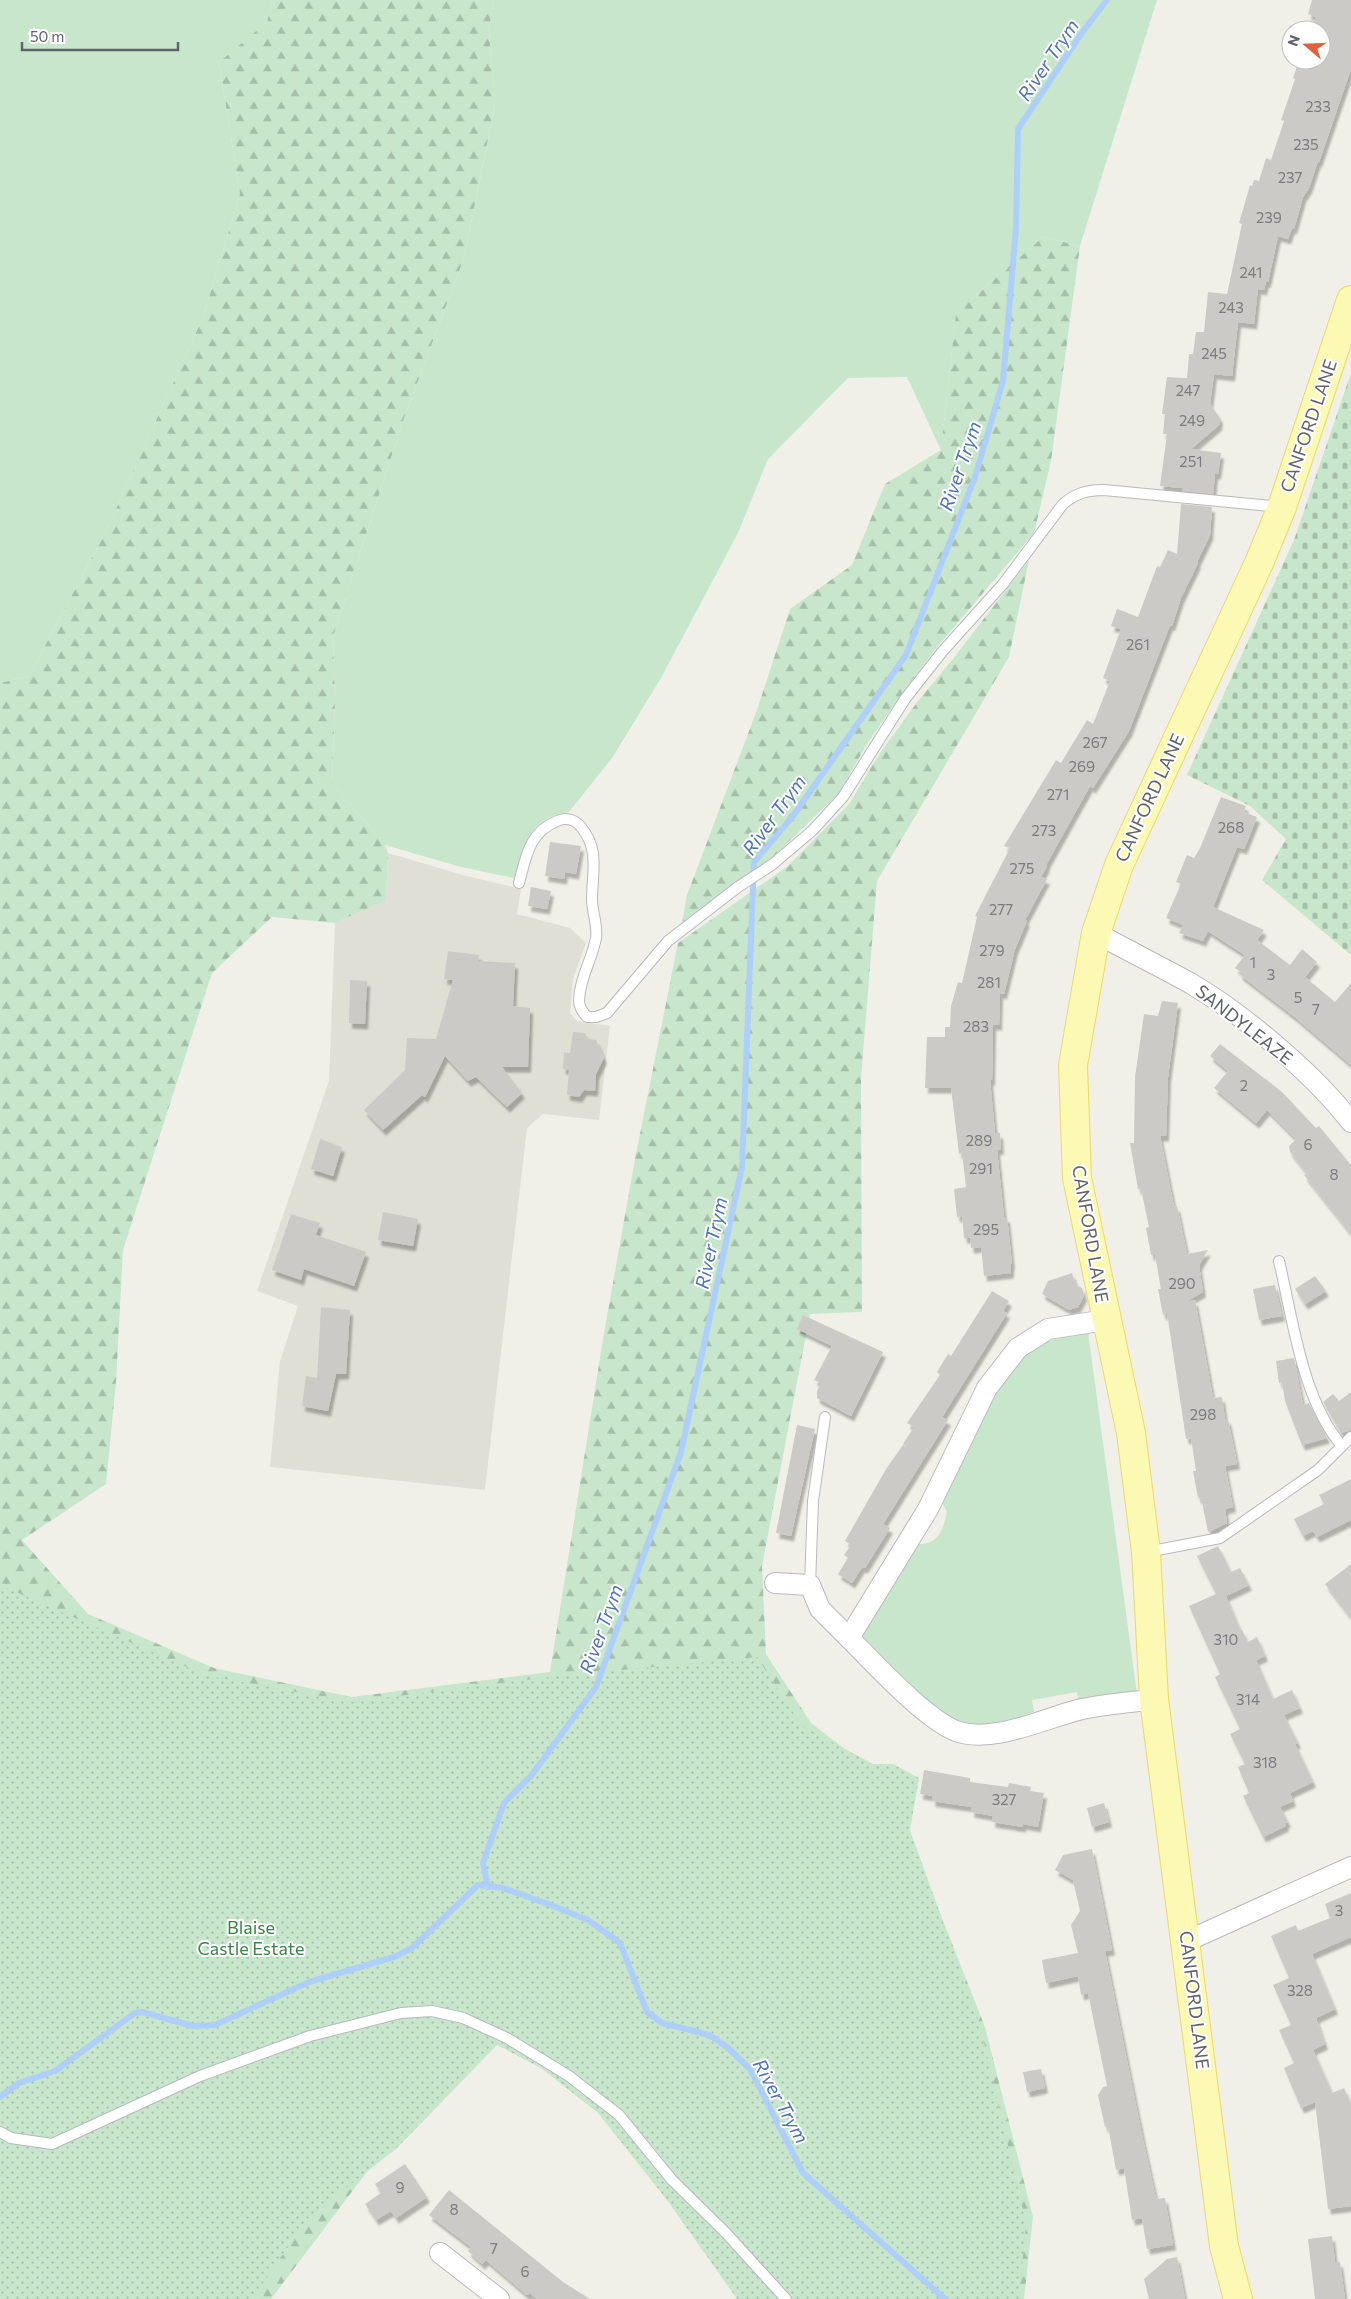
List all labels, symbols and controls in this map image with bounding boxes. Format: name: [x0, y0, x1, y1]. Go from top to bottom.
water label: River Trym: [1012, 15, 1083, 105]
scale bar: [22, 20, 179, 52]
north arrow: [1281, 20, 1331, 70]
text: 50 m: [30, 27, 64, 45]
text: N: [1283, 33, 1303, 48]
house number: 233: [1305, 97, 1331, 115]
house number: 235: [1293, 135, 1319, 153]
house number: 237: [1278, 168, 1302, 186]
house number: 239: [1256, 208, 1282, 226]
house number: 241: [1239, 263, 1263, 281]
house number: 243: [1218, 298, 1244, 316]
house number: 245: [1201, 344, 1227, 362]
street label: CANFORD LANE: [1275, 356, 1341, 495]
house number: 247: [1176, 381, 1200, 399]
house number: 249: [1179, 411, 1205, 429]
water label: River Trym: [934, 418, 986, 514]
house number: 251: [1179, 452, 1203, 470]
house number: 261: [1126, 635, 1150, 653]
street label: CANFORD LANE: [1110, 730, 1188, 865]
house number: 267: [1082, 733, 1108, 751]
house number: 269: [1069, 757, 1095, 775]
water label: River Trym: [737, 770, 810, 859]
house number: 271: [1047, 785, 1069, 803]
house number: 268: [1218, 818, 1244, 836]
house number: 273: [1032, 821, 1056, 839]
house number: 275: [1010, 859, 1034, 877]
house number: 277: [989, 900, 1013, 918]
house number: 279: [979, 941, 1005, 959]
house number: 1: [1250, 953, 1256, 971]
house number: 3: [1267, 965, 1275, 983]
house number: 281: [977, 973, 1001, 991]
street label: SANDYLEAZE: [1192, 980, 1298, 1069]
house number: 5: [1294, 988, 1302, 1006]
house number: 7: [1312, 1000, 1320, 1018]
house number: 283: [963, 1017, 989, 1035]
house number: 2: [1240, 1076, 1248, 1094]
house number: 289: [966, 1131, 992, 1149]
house number: 6: [1303, 1135, 1313, 1153]
house number: 291: [969, 1159, 993, 1177]
street label: CANFORD LANE: [1068, 1163, 1114, 1304]
house number: 8: [1329, 1165, 1339, 1183]
water label: River Trym: [690, 1195, 731, 1291]
house number: 295: [973, 1220, 999, 1238]
house number: 290: [1168, 1274, 1196, 1292]
house number: 298: [1190, 1405, 1216, 1423]
water label: River Trym: [574, 1581, 627, 1676]
house number: 310: [1214, 1630, 1238, 1648]
house number: 314: [1236, 1690, 1260, 1708]
house number: 318: [1253, 1753, 1277, 1771]
house number: 327: [992, 1790, 1016, 1808]
house number: 3: [1335, 1901, 1343, 1919]
park label: Blaise Castle Estate: [197, 1916, 305, 1959]
street label: CANFORD LANE: [1176, 1930, 1214, 2070]
house number: 328: [1287, 1981, 1313, 1999]
water label: River Trym: [749, 2055, 814, 2147]
house number: 9: [395, 2178, 405, 2196]
house number: 8: [449, 2200, 459, 2218]
house number: 7: [490, 2239, 498, 2257]
house number: 6: [520, 2262, 530, 2280]

